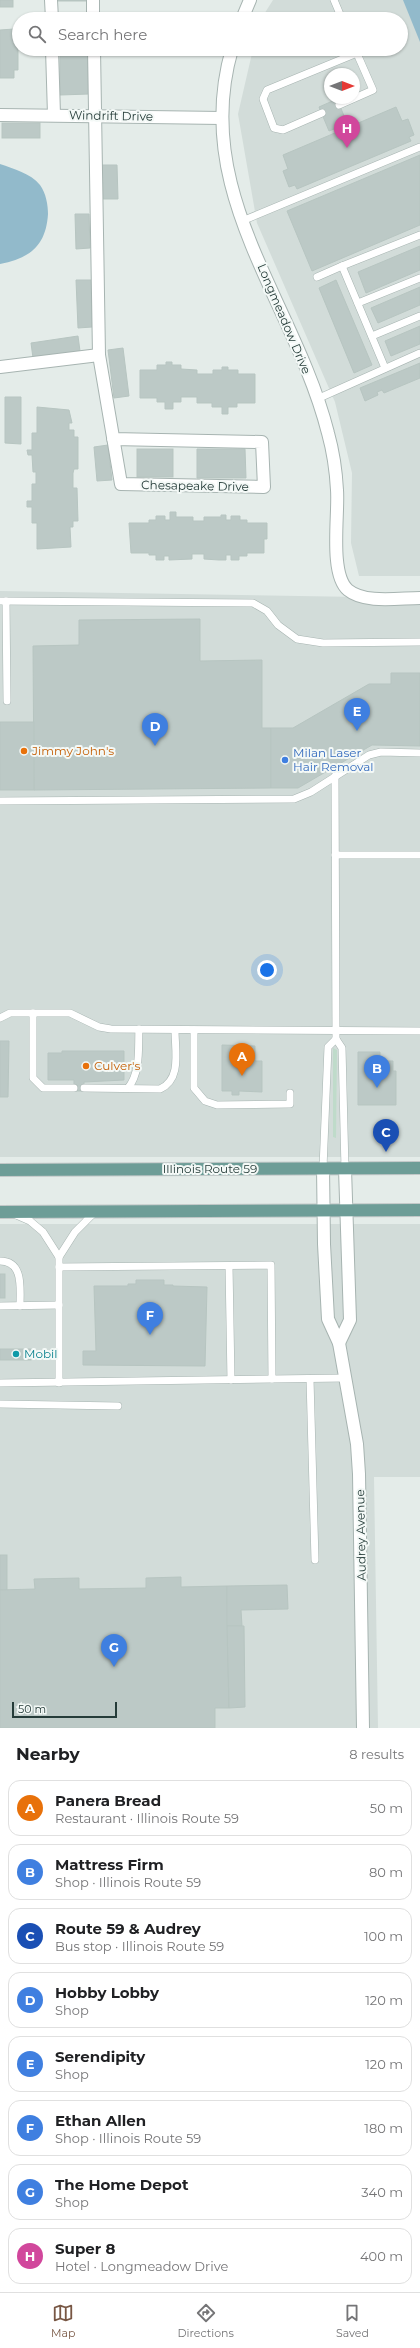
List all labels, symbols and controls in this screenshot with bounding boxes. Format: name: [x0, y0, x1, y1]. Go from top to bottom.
search box: [12, 12, 408, 56]
icon: search: [26, 23, 48, 45]
text: Search here: [58, 25, 147, 44]
north arrow: [324, 68, 360, 104]
street label: Windrift Drive: [69, 107, 153, 124]
pin: H: [334, 115, 360, 148]
street label: Longmeadow Drive: [254, 261, 314, 376]
street label: Chesapeake Drive: [141, 477, 249, 494]
pin: E: [344, 698, 370, 731]
pin: D: [142, 713, 168, 746]
place label: Jimmy John's: [31, 743, 114, 758]
place label: Milan Laser Hair Removal: [293, 745, 374, 774]
marker: Jimmy John's: [19, 746, 29, 756]
marker: Milan Laser Hair Removal: [280, 755, 290, 765]
your location: [257, 960, 277, 980]
pin: A: [229, 1043, 255, 1076]
pin: B: [364, 1055, 390, 1088]
place label: Culver's: [94, 1058, 140, 1073]
marker: Culver's: [81, 1061, 91, 1071]
pin: C: [373, 1119, 399, 1152]
street label: Illinois Route 59: [163, 1161, 257, 1176]
pin: F: [137, 1302, 163, 1335]
place label: Mobil: [24, 1346, 58, 1361]
marker: Mobil: [11, 1349, 21, 1359]
street label: Audrey Avenue: [352, 1489, 369, 1581]
pin: G: [101, 1634, 127, 1667]
scale bar: [12, 1700, 117, 1719]
text: 50 m: [18, 1702, 46, 1716]
text: Nearby: [16, 1744, 80, 1764]
text: 8 results: [349, 1746, 404, 1762]
text: Panera Bread: [55, 1791, 161, 1810]
text: A: [25, 1800, 35, 1816]
text: 50 m: [370, 1800, 403, 1816]
text: Restaurant · Illinois Route 59: [55, 1810, 239, 1826]
text: Mattress Firm: [55, 1855, 164, 1874]
text: B: [25, 1864, 35, 1880]
text: 80 m: [369, 1864, 403, 1880]
text: Shop · Illinois Route 59: [55, 1874, 201, 1890]
text: Route 59 & Audrey: [55, 1919, 201, 1938]
text: C: [25, 1928, 35, 1944]
text: 100 m: [364, 1928, 403, 1944]
text: Bus stop · Illinois Route 59: [55, 1938, 224, 1954]
text: Hobby Lobby: [55, 1983, 159, 2002]
text: D: [25, 1992, 35, 2008]
text: 120 m: [365, 1992, 403, 2008]
text: Shop: [55, 2002, 89, 2018]
text: Serendipity: [55, 2047, 145, 2066]
text: E: [26, 2056, 34, 2072]
text: 120 m: [365, 2056, 403, 2072]
text: Shop: [55, 2066, 89, 2082]
text: Ethan Allen: [55, 2111, 146, 2130]
text: F: [26, 2120, 34, 2136]
text: 180 m: [364, 2120, 403, 2136]
text: Shop · Illinois Route 59: [55, 2130, 201, 2146]
text: The Home Depot: [55, 2175, 188, 2194]
text: G: [25, 2184, 35, 2200]
text: 340 m: [361, 2184, 403, 2200]
text: Shop: [55, 2194, 89, 2210]
text: Super 8: [55, 2239, 115, 2258]
text: H: [25, 2248, 35, 2264]
text: 400 m: [360, 2248, 403, 2264]
text: Hotel · Longmeadow Drive: [55, 2258, 228, 2274]
tab: Map: [51, 2302, 75, 2340]
tab: Directions: [178, 2302, 234, 2340]
tab: Saved: [336, 2302, 369, 2340]

